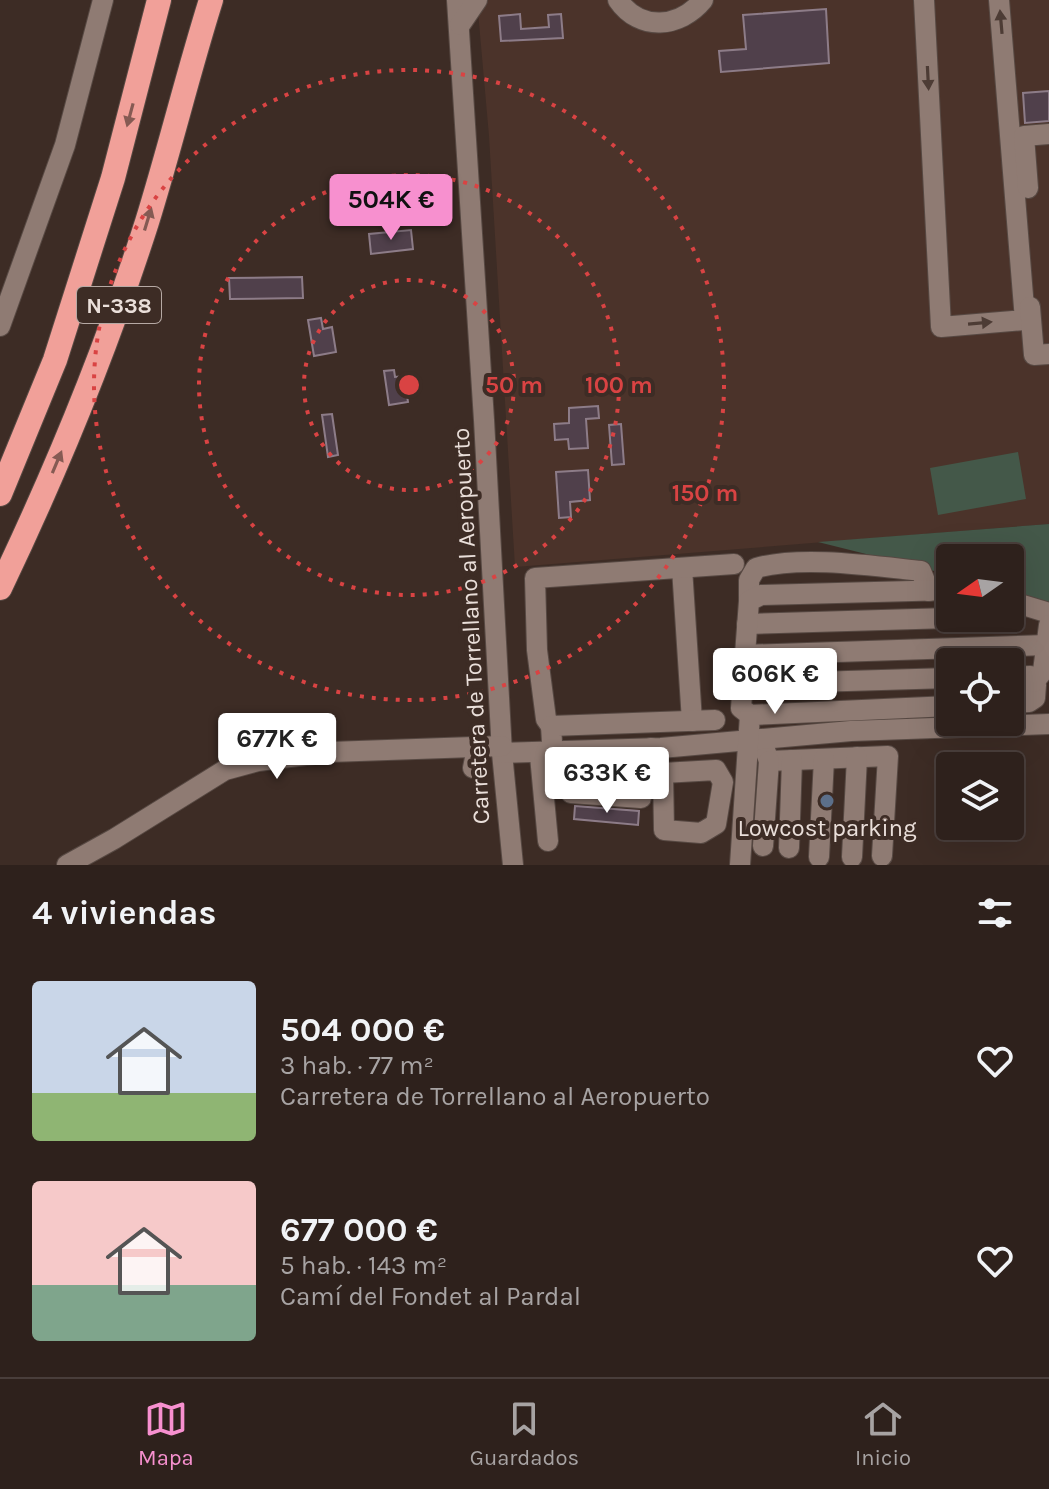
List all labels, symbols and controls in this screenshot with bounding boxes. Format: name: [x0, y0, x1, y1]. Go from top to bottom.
one-way arrow: [994, 9, 1007, 34]
one-way arrow: [921, 66, 934, 91]
one-way arrow: [123, 104, 136, 128]
pin: 504K €: [326, 174, 456, 242]
text: 504K €: [347, 184, 435, 215]
one-way arrow: [142, 207, 154, 231]
road number: N-338: [77, 287, 161, 323]
one-way arrow: [968, 317, 993, 330]
centre of rings: [395, 371, 423, 399]
text: 50 m: [485, 371, 543, 399]
text: 100 m: [585, 371, 653, 399]
street label: Carretera de Torrellano al Aeropuerto: [447, 427, 495, 825]
one-way arrow: [50, 451, 63, 474]
text: 150 m: [672, 479, 738, 507]
north arrow: [936, 544, 1024, 632]
map controls: [936, 544, 1024, 840]
pin: 606K €: [710, 648, 840, 716]
button: locate: [936, 648, 1024, 736]
text: 606K €: [731, 658, 819, 689]
pin: 677K €: [212, 713, 342, 781]
text: 677K €: [236, 723, 318, 754]
pin: 633K €: [542, 747, 672, 815]
button: layers: [936, 752, 1024, 840]
text: 633K €: [563, 757, 651, 788]
marker: Lowcost parking: [818, 792, 836, 810]
place label: Lowcost parking: [737, 814, 917, 842]
icon: filters: [973, 891, 1017, 935]
text: 4 viviendas: [32, 893, 216, 933]
text: 504 000 €: [280, 1010, 445, 1050]
icon: home: [96, 1013, 192, 1109]
icon: heart: [973, 1039, 1017, 1083]
text: 3 hab. · 77 m²: [280, 1050, 434, 1081]
text: Carretera de Torrellano al Aeropuerto: [280, 1081, 710, 1112]
text: 677 000 €: [280, 1210, 438, 1250]
icon: home: [96, 1213, 192, 1309]
icon: heart: [973, 1239, 1017, 1283]
text: 5 hab. · 143 m²: [280, 1250, 447, 1281]
text: Camí del Fondet al Pardal: [280, 1281, 581, 1312]
tab: Mapa: [138, 1397, 194, 1471]
tab: Guardados: [470, 1397, 579, 1471]
tab: Inicio: [855, 1397, 911, 1471]

